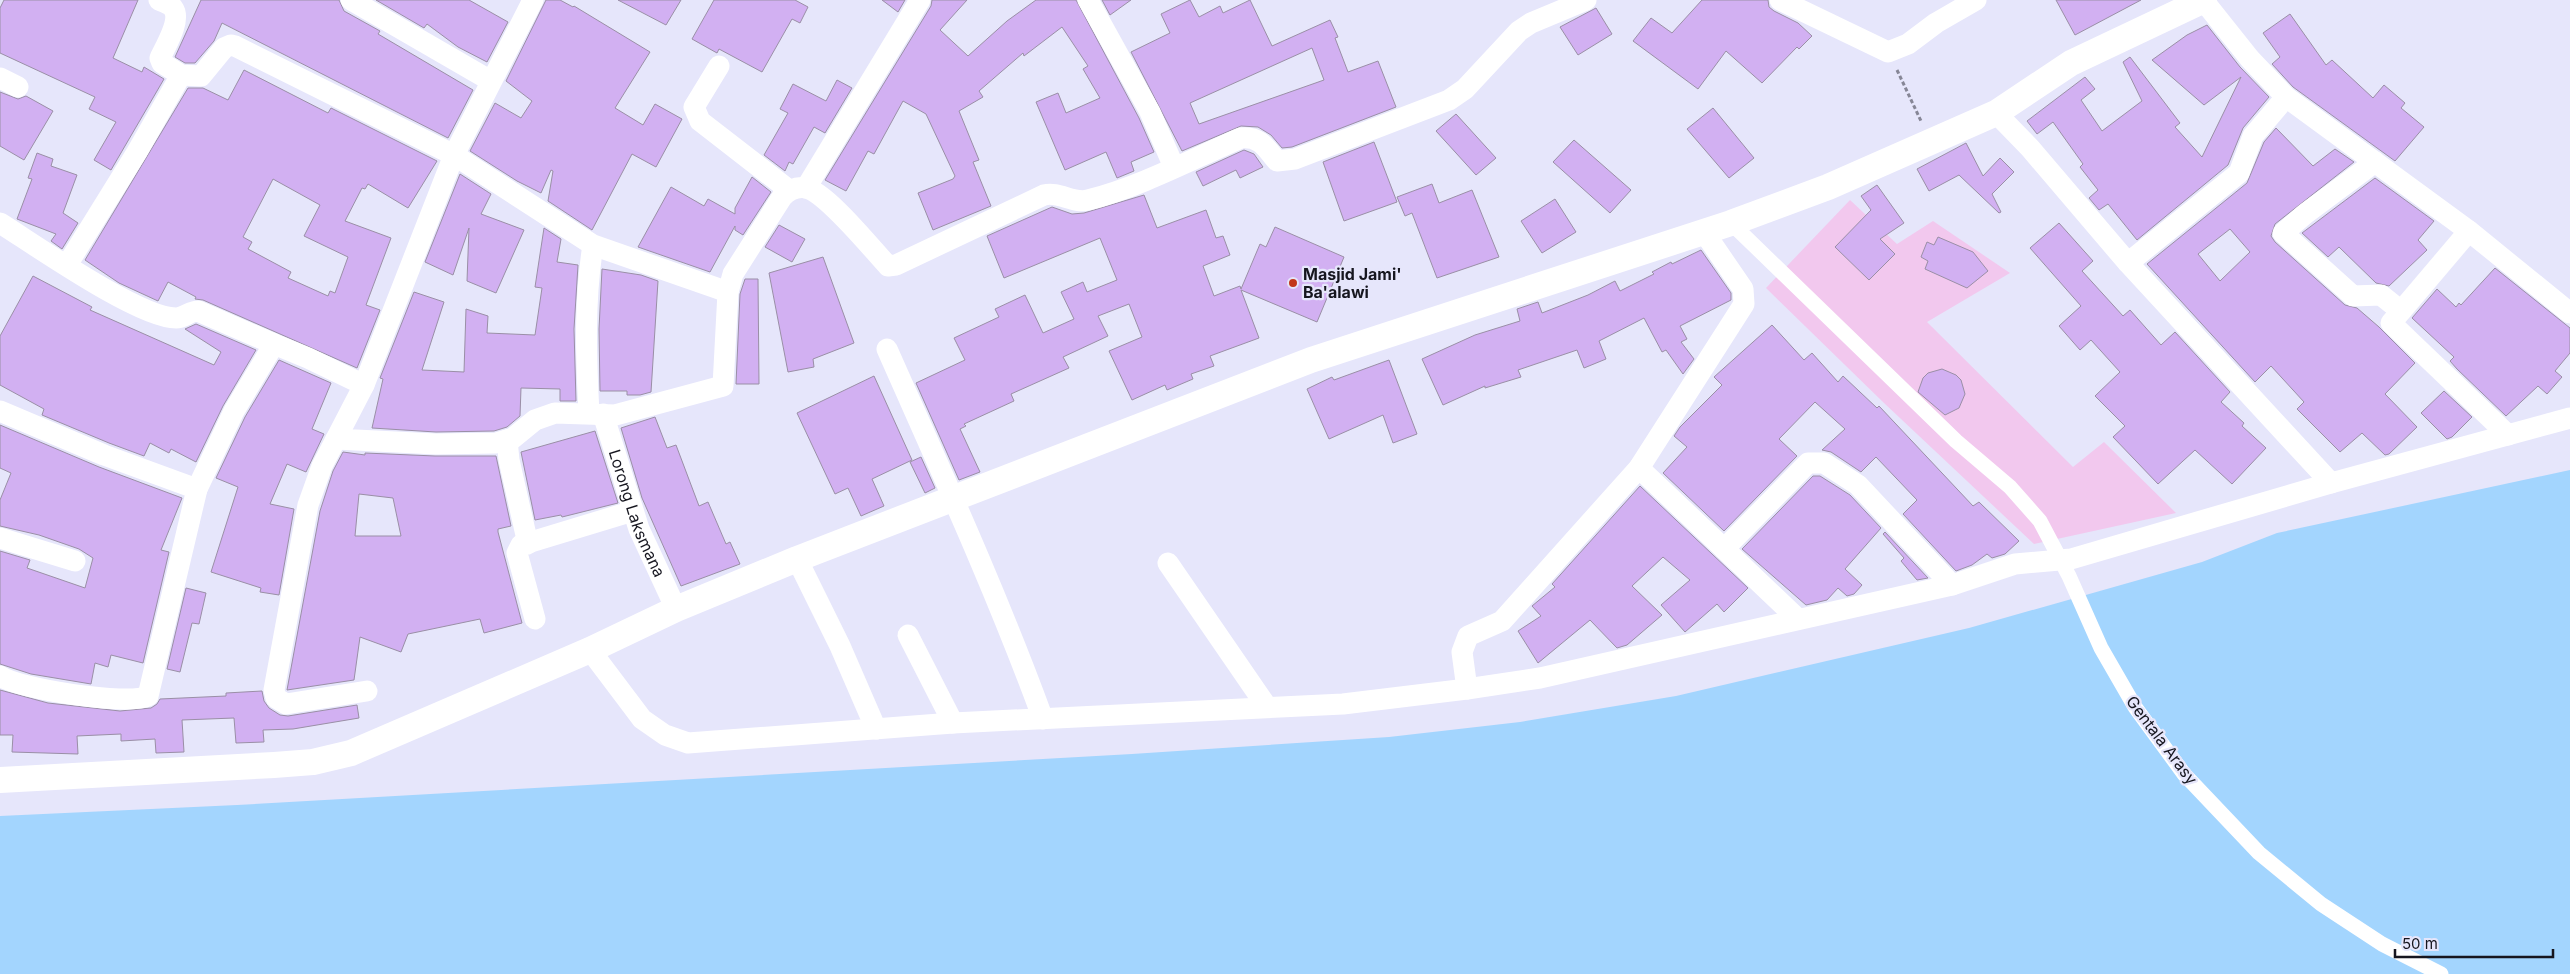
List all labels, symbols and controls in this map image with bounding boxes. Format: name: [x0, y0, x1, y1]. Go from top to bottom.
place label: Masjid Jami' Ba'alawi: [1303, 264, 1402, 302]
marker: Masjid Jami' Ba'alawi: [1287, 277, 1299, 289]
street label: Lorong Laksmana: [605, 447, 670, 580]
street label: Gentala Arasy: [2122, 692, 2202, 788]
scale bar: [2395, 926, 2552, 958]
text: 50 m: [2402, 934, 2438, 953]

